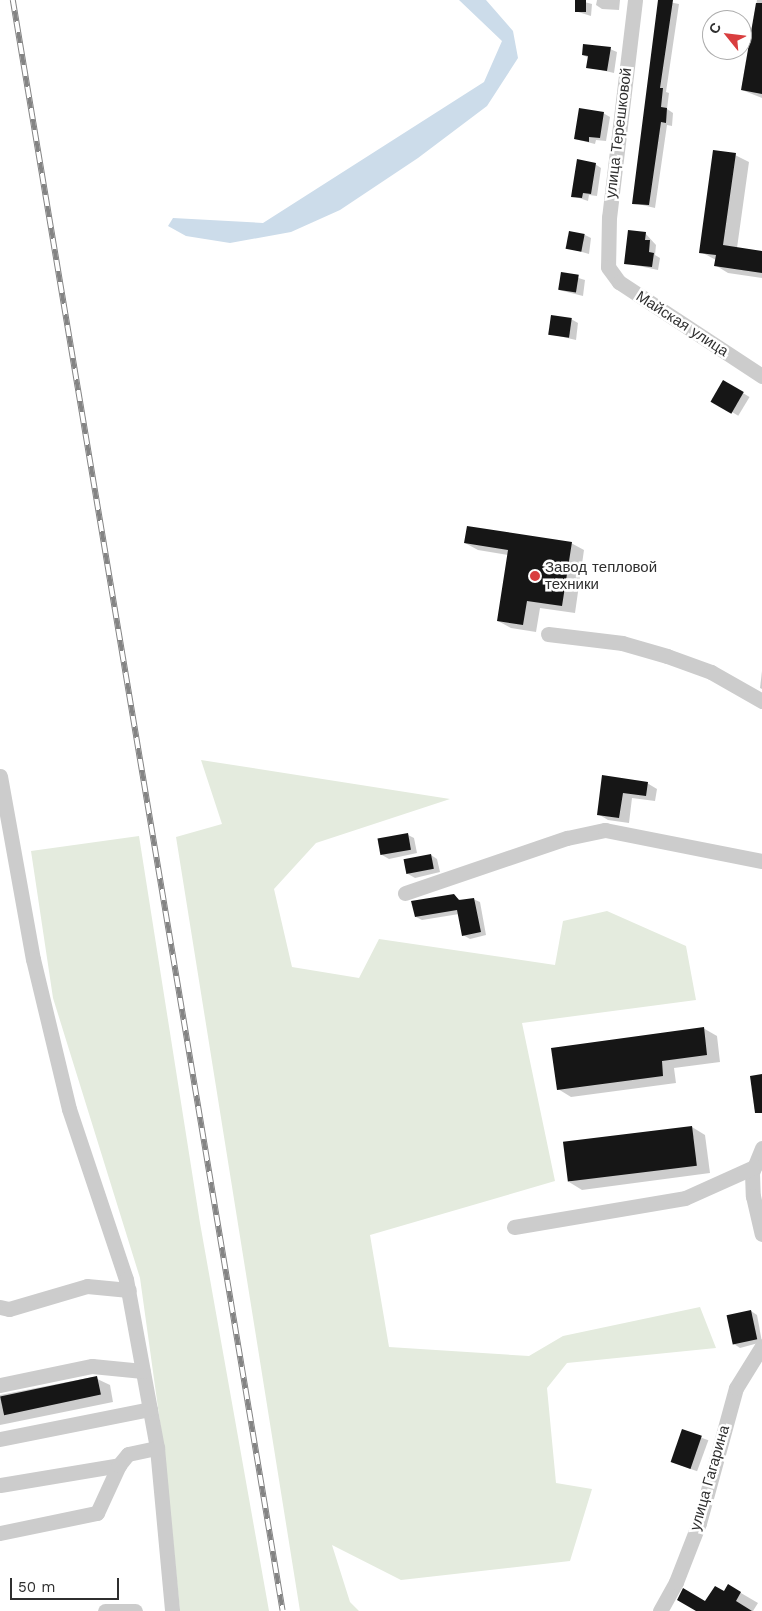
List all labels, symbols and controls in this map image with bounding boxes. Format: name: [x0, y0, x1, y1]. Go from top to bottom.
north arrow: [702, 10, 752, 60]
text: С: [705, 20, 724, 37]
street label: улица Терешковой: [602, 67, 636, 199]
street label: Майская улица: [632, 287, 732, 361]
place label: Завод тепловой техники: [545, 558, 657, 593]
marker: Завод тепловой техники: [529, 570, 541, 582]
street label: улица Гагарина: [686, 1423, 734, 1533]
scale bar: [12, 1568, 121, 1600]
text: 50 m: [18, 1578, 55, 1596]

